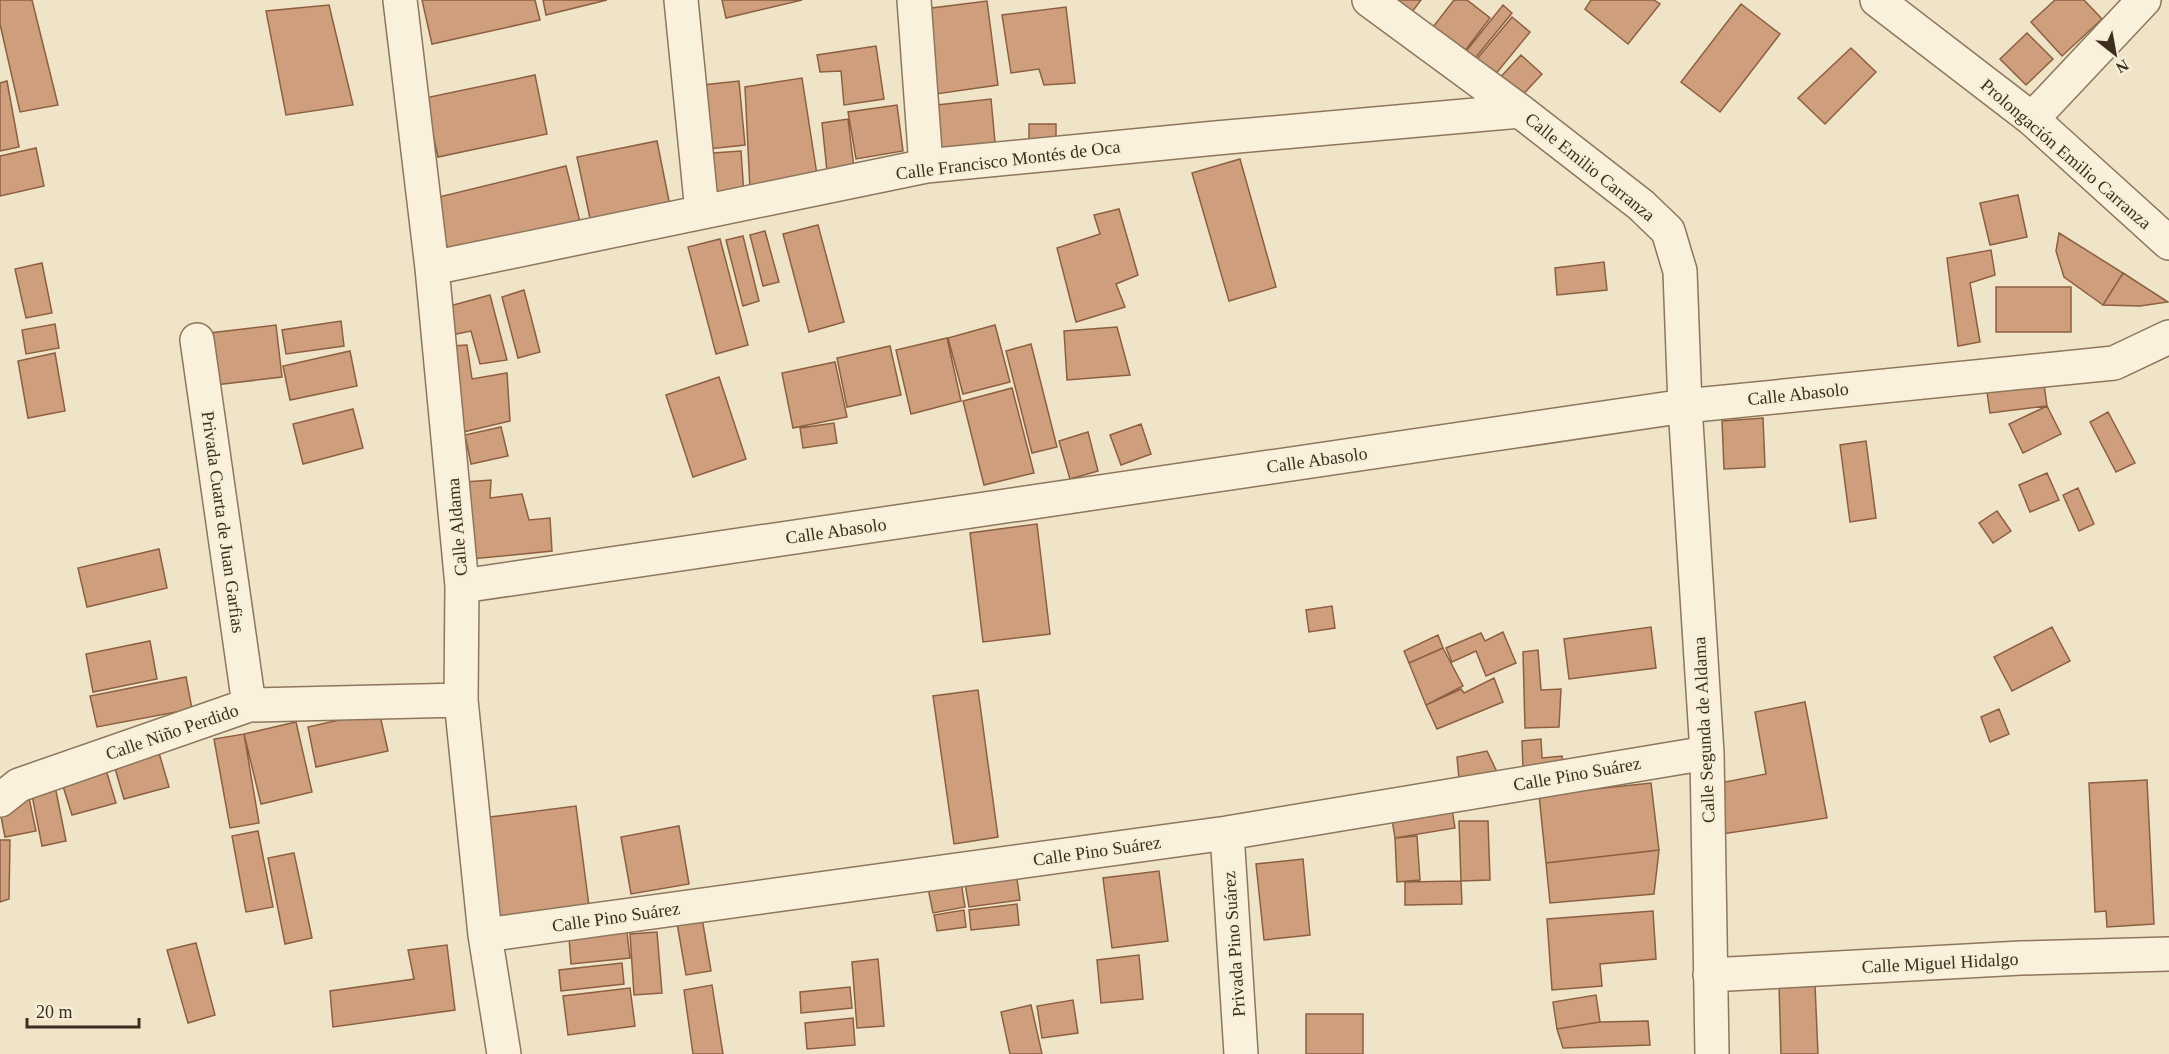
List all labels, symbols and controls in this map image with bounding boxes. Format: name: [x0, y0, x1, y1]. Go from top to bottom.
north arrow: [2085, 24, 2145, 84]
text: N: [2113, 56, 2132, 77]
street label: Prolongación Emilio Carranza: [1977, 75, 2155, 233]
street label: Calle Emilio Carranza: [1521, 109, 1659, 225]
street label: Calle Francisco Montés de Oca: [895, 136, 1121, 184]
street label: Calle Abasolo: [1746, 379, 1850, 409]
street label: Privada Cuarta de Juan Garfias: [198, 410, 248, 634]
street label: Calle Abasolo: [1265, 443, 1369, 477]
street label: Calle Aldama: [443, 477, 471, 577]
street label: Calle Abasolo: [784, 514, 888, 548]
street label: Calle Segunda de Aldama: [1689, 636, 1719, 824]
street label: Calle Niño Perdido: [103, 700, 241, 764]
street label: Calle Pino Suárez: [1512, 753, 1642, 795]
street label: Calle Pino Suárez: [1032, 832, 1162, 870]
street label: Privada Pino Suárez: [1219, 870, 1249, 1018]
street label: Calle Pino Suárez: [551, 898, 681, 936]
street label: Calle Miguel Hidalgo: [1861, 949, 2019, 977]
scale bar: [27, 991, 140, 1029]
text: 20 m: [36, 1002, 73, 1022]

